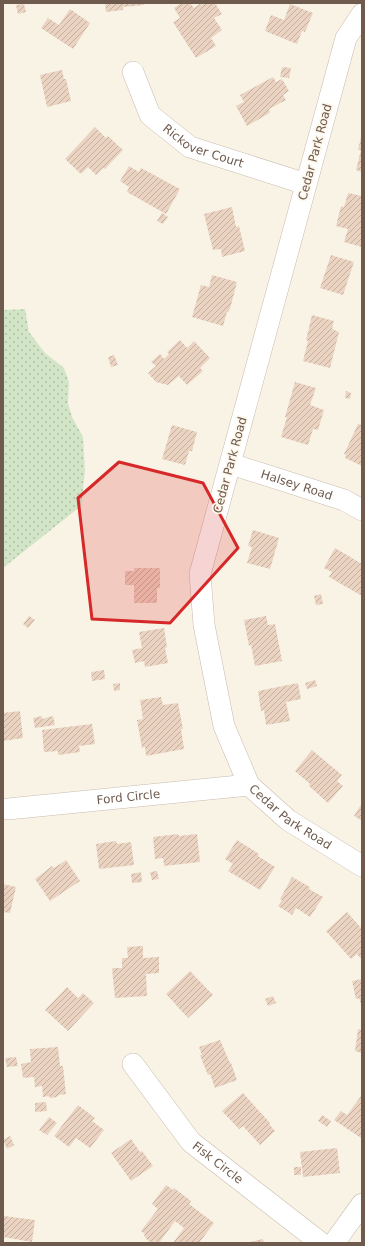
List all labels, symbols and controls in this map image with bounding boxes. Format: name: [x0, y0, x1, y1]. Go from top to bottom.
street label: Cedar Park Road: [295, 102, 335, 202]
street label: Rickover Court: [160, 121, 246, 171]
street label: Cedar Park Road: [210, 415, 250, 515]
street label: Halsey Road: [259, 467, 334, 503]
street label: Cedar Park Road: [246, 782, 334, 852]
street label: Ford Circle: [96, 787, 161, 807]
street label: Fisk Circle: [190, 1139, 246, 1187]

